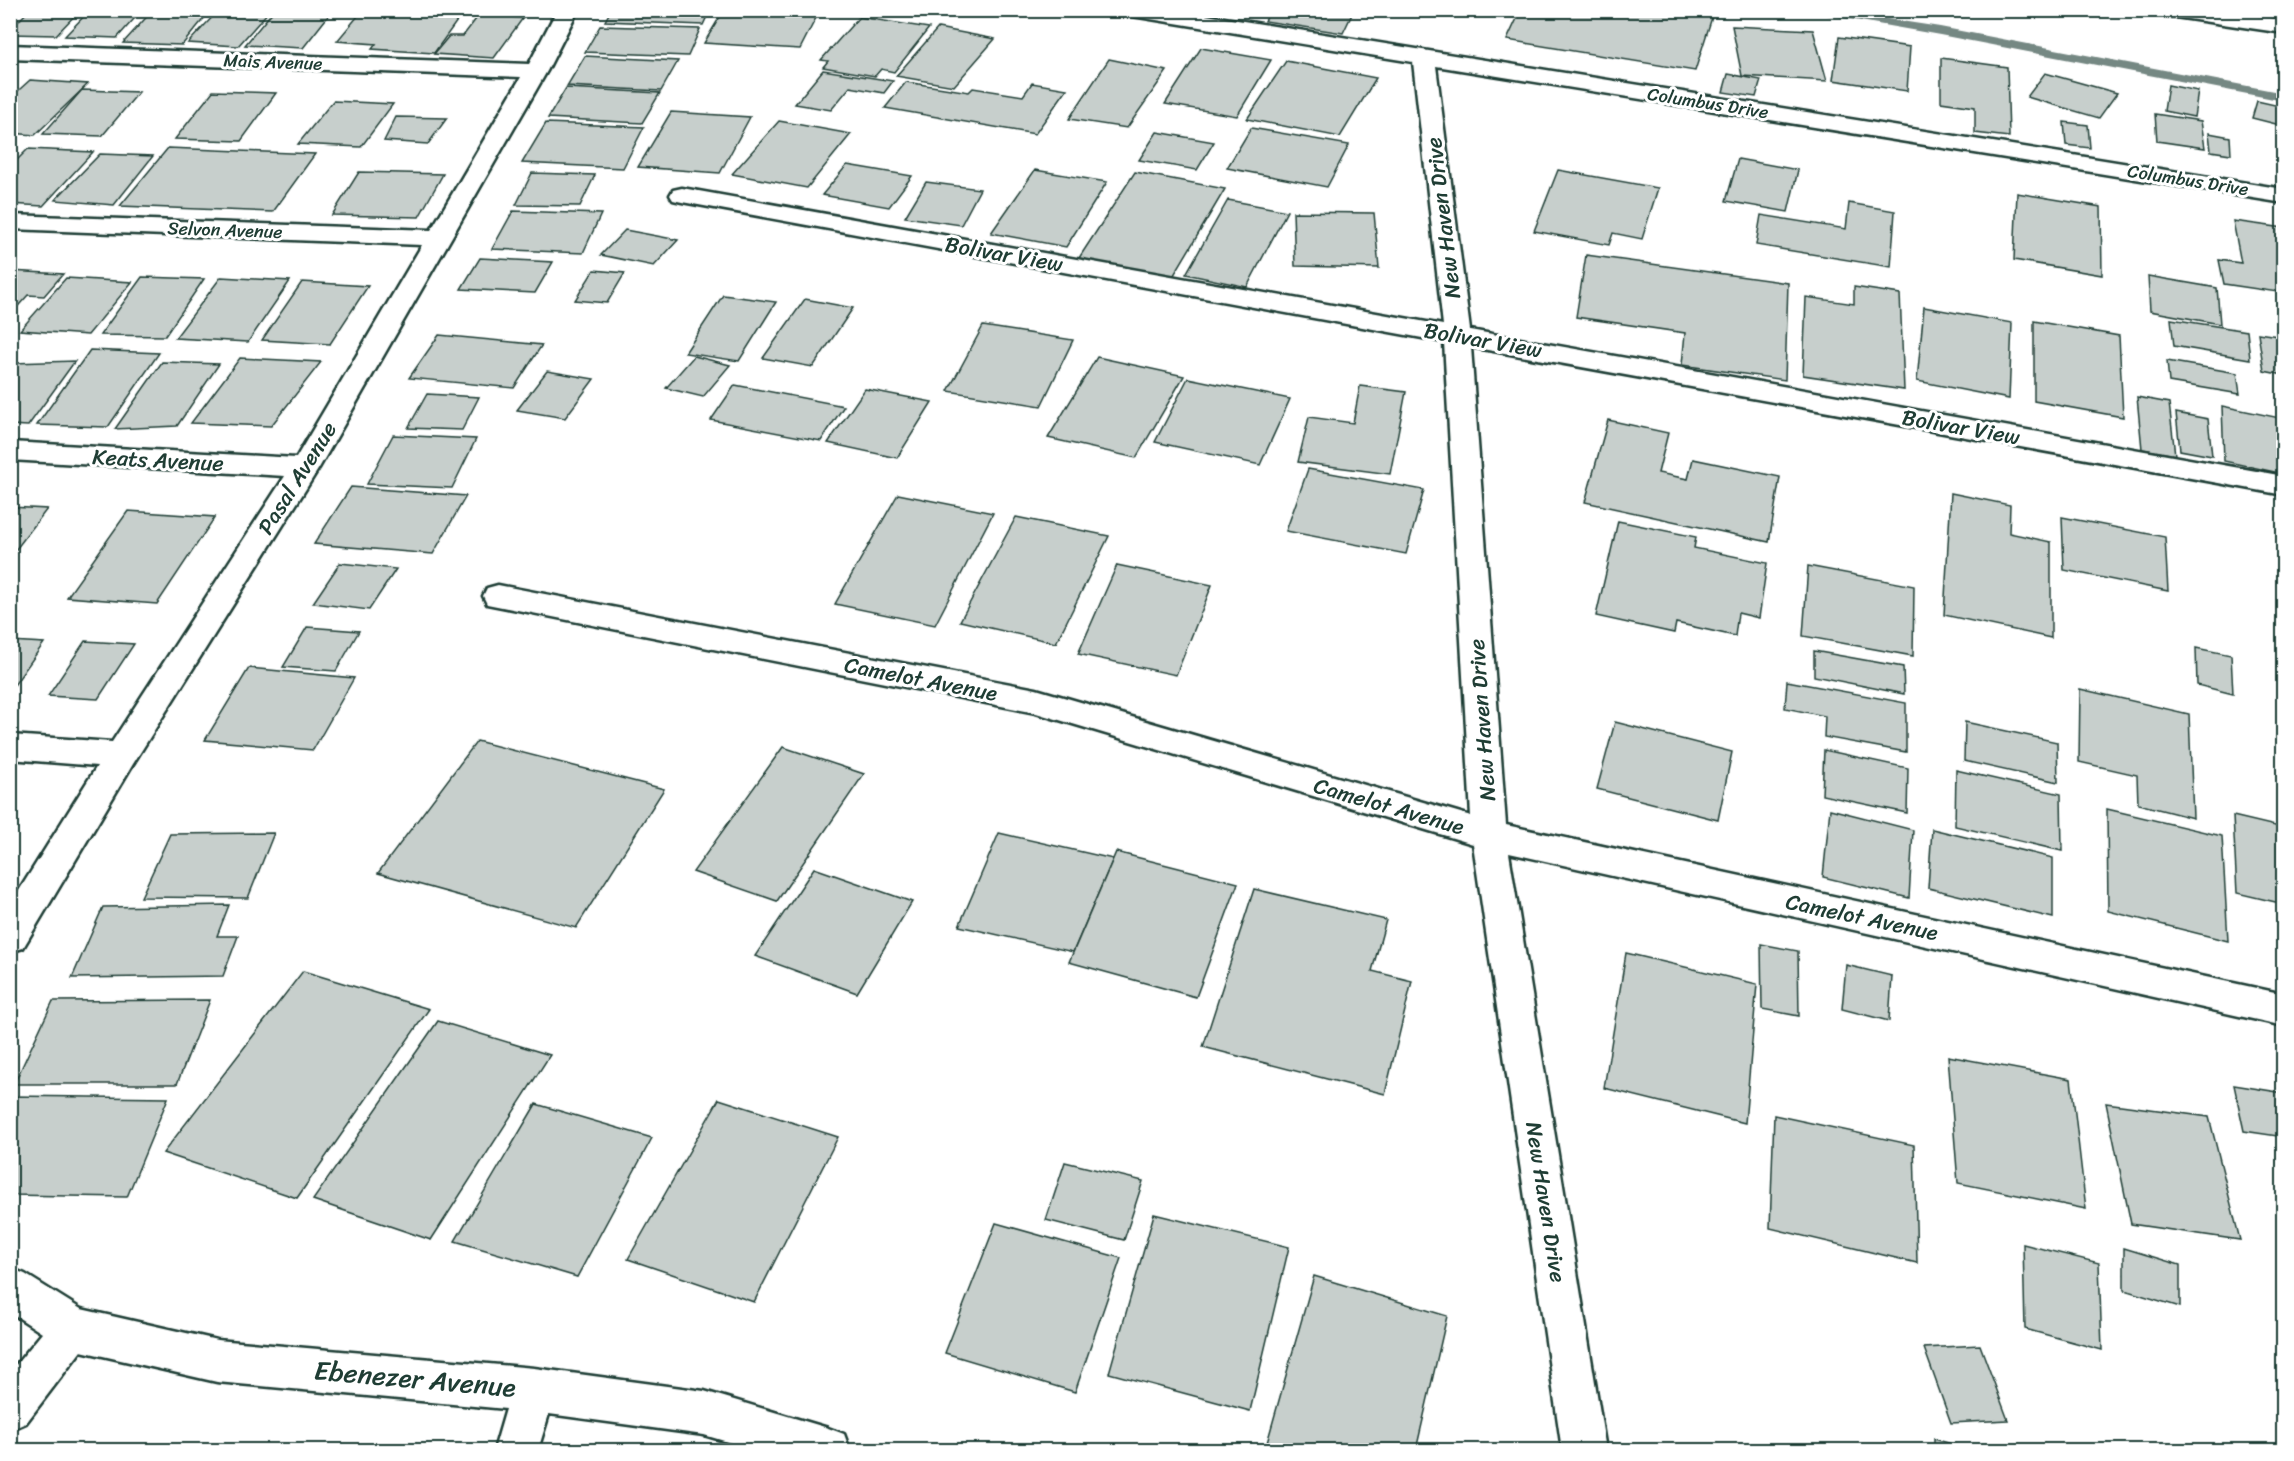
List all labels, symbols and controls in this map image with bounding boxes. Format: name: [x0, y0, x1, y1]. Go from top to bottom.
street label: Mais Avenue: [223, 44, 323, 80]
street label: Columbus Drive: [1645, 78, 1771, 128]
street label: New Haven Drive: [1414, 135, 1472, 301]
street label: Columbus Drive: [2125, 155, 2251, 205]
street label: Selvon Avenue: [167, 212, 283, 248]
street label: Bolivar View: [942, 224, 1067, 284]
street label: Bolivar View: [1421, 310, 1546, 370]
street label: Bolivar View: [1899, 397, 2024, 457]
street label: Pasal Avenue: [247, 413, 347, 543]
street label: Keats Avenue: [91, 437, 225, 483]
street label: New Haven Drive: [1457, 638, 1507, 802]
street label: Camelot Avenue: [841, 645, 1001, 713]
street label: Camelot Avenue: [1309, 766, 1469, 846]
street label: Camelot Avenue: [1782, 882, 1942, 952]
street label: New Haven Drive: [1514, 1119, 1578, 1285]
street label: Ebenezer Avenue: [312, 1346, 518, 1412]

